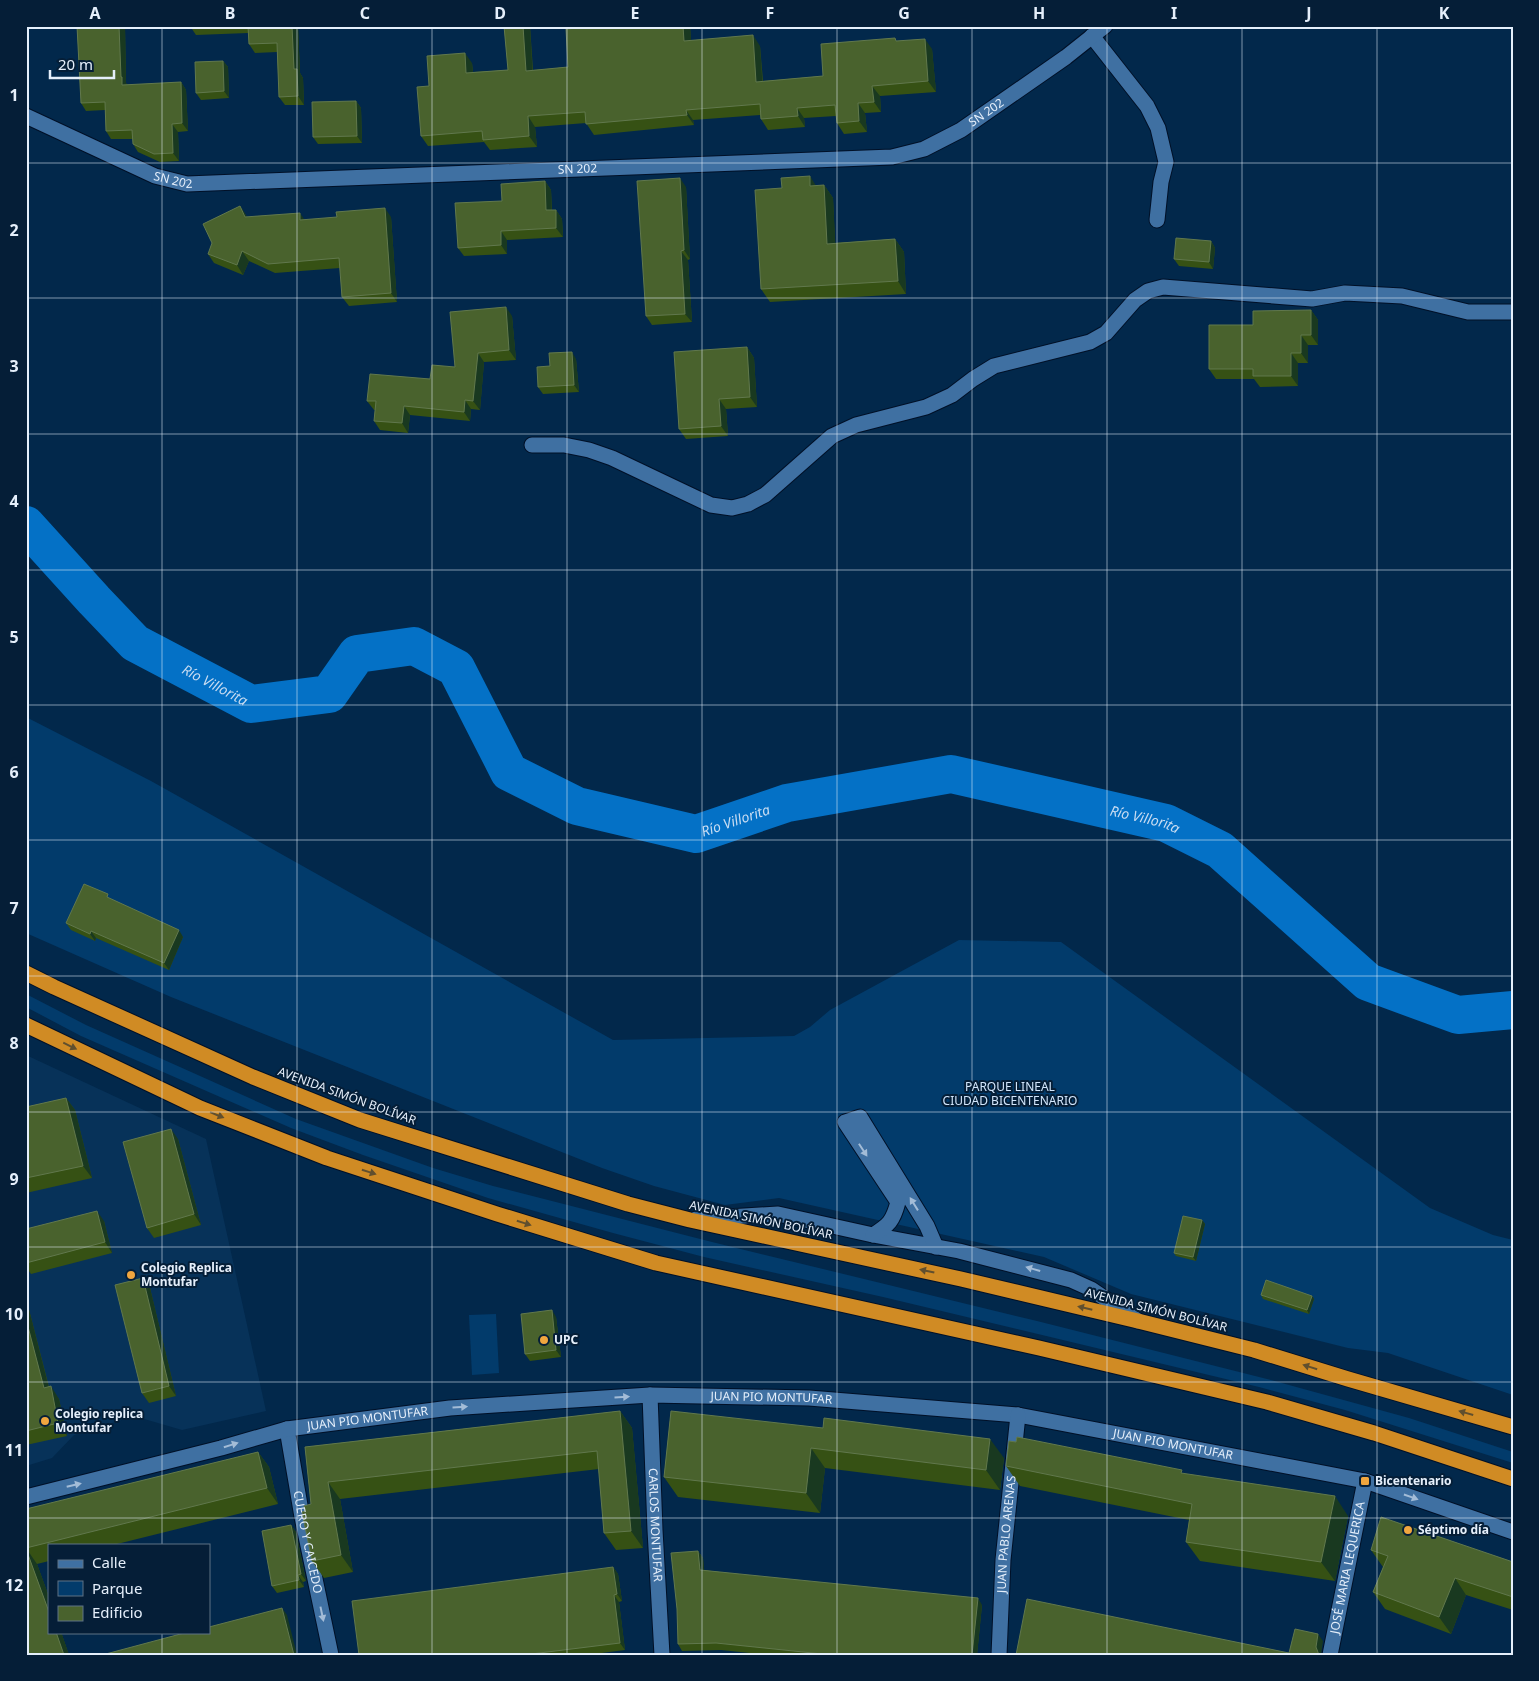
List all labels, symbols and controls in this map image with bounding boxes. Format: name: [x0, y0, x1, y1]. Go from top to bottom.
text: A: [89, 2, 101, 24]
text: B: [225, 2, 235, 24]
text: C: [360, 2, 370, 24]
text: D: [494, 2, 506, 24]
text: E: [631, 2, 640, 24]
text: F: [766, 2, 774, 24]
text: G: [898, 2, 910, 24]
text: H: [1033, 2, 1045, 24]
text: I: [1171, 2, 1177, 24]
text: J: [1304, 2, 1312, 24]
text: K: [1439, 2, 1450, 24]
scale bar: [50, 48, 114, 80]
text: 20 m: [58, 54, 93, 74]
text: 1: [9, 84, 19, 106]
street label: SN 202: [965, 94, 1007, 130]
street label: SN 202: [557, 159, 598, 178]
street label: SN 202: [152, 167, 193, 192]
text: 2: [9, 219, 19, 241]
text: 3: [9, 355, 19, 377]
text: 4: [9, 490, 19, 512]
text: 5: [9, 626, 19, 648]
water label: Río Villorita: [179, 660, 251, 710]
text: 6: [9, 761, 19, 783]
water label: Río Villorita: [699, 799, 772, 841]
water label: Río Villorita: [1108, 801, 1183, 838]
text: 7: [9, 897, 19, 919]
text: 8: [9, 1032, 19, 1054]
one-way arrow: [63, 1043, 77, 1051]
street label: AVENIDA SIMÓN BOLÍVAR: [276, 1063, 419, 1129]
park label: PARQUE LINEAL CIUDAD BICENTENARIO: [943, 1078, 1077, 1109]
one-way arrow: [210, 1111, 225, 1119]
one-way arrow: [858, 1143, 868, 1157]
text: 9: [9, 1168, 19, 1190]
one-way arrow: [362, 1169, 377, 1176]
street label: AVENIDA SIMÓN BOLÍVAR: [688, 1196, 835, 1243]
one-way arrow: [909, 1198, 918, 1211]
one-way arrow: [517, 1219, 532, 1227]
place label: Colegio Replica Montufar: [141, 1259, 232, 1290]
one-way arrow: [1025, 1265, 1040, 1273]
one-way arrow: [919, 1267, 935, 1275]
marker: Colegio Replica Montufar: [125, 1269, 137, 1281]
street label: AVENIDA SIMÓN BOLÍVAR: [1083, 1284, 1230, 1336]
text: 10: [5, 1303, 23, 1325]
one-way arrow: [1078, 1304, 1093, 1312]
place label: UPC: [554, 1331, 579, 1348]
marker: UPC: [538, 1334, 550, 1346]
one-way arrow: [1302, 1363, 1317, 1371]
street label: JUAN PIO MONTUFAR: [709, 1387, 833, 1408]
one-way arrow: [614, 1392, 630, 1400]
street label: JUAN PIO MONTUFAR: [305, 1402, 429, 1434]
one-way arrow: [452, 1403, 468, 1411]
place label: Colegio replica Montufar: [55, 1405, 143, 1436]
one-way arrow: [1458, 1409, 1473, 1417]
marker: Colegio replica Montufar: [39, 1415, 51, 1427]
street label: JUAN PIO MONTUFAR: [1111, 1424, 1235, 1464]
text: 11: [5, 1439, 23, 1461]
one-way arrow: [224, 1441, 239, 1449]
street label: CARLOS MONTUFAR: [645, 1468, 667, 1583]
place label: Bicentenario: [1375, 1472, 1452, 1489]
street label: JUAN PABLO ARENAS: [993, 1474, 1020, 1594]
marker: Bicentenario: [1359, 1475, 1371, 1487]
one-way arrow: [66, 1481, 81, 1489]
street label: CUERO Y CAICEDO: [290, 1489, 327, 1595]
one-way arrow: [1404, 1494, 1419, 1501]
street label: JOSÉ MARIA LEQUERICA: [1325, 1500, 1369, 1636]
place label: Séptimo día: [1418, 1521, 1489, 1538]
marker: Séptimo día: [1402, 1524, 1414, 1536]
legend: [48, 1544, 210, 1634]
text: Calle: [92, 1552, 126, 1572]
text: 12: [5, 1574, 23, 1596]
text: Parque: [92, 1578, 142, 1598]
text: Edificio: [92, 1602, 143, 1622]
one-way arrow: [318, 1607, 326, 1622]

